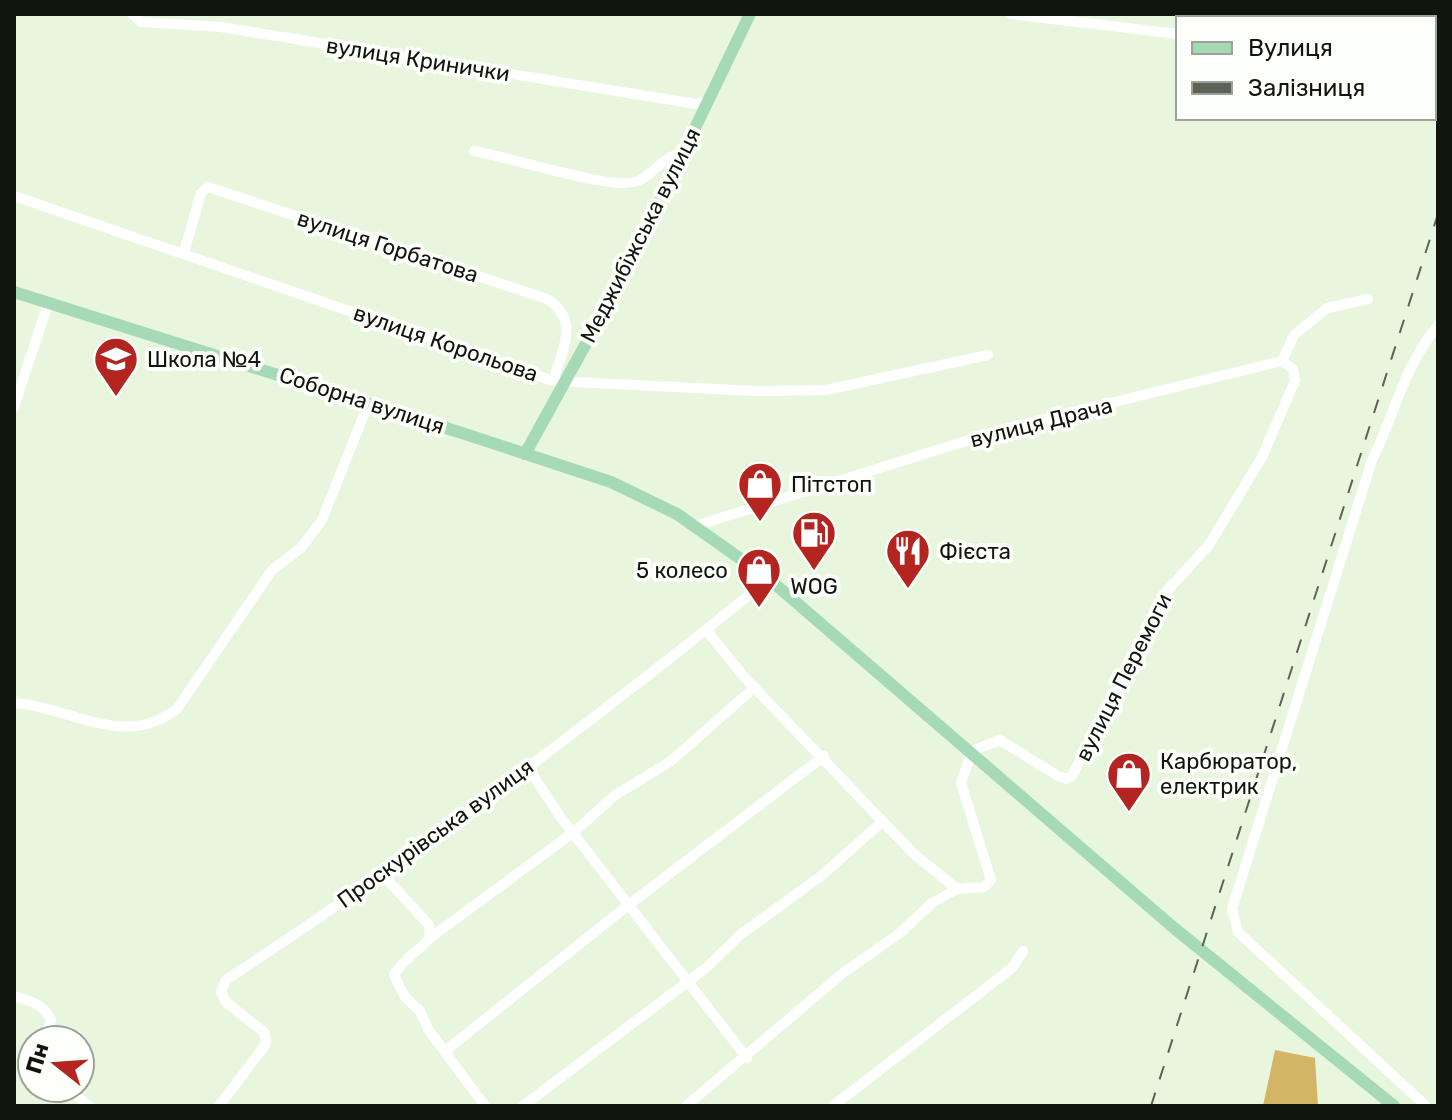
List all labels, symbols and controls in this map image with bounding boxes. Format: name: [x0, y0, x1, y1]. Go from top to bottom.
legend: [1176, 16, 1436, 120]
street label: вулиця Кринички: [324, 32, 512, 87]
text: Вулиця: [1248, 34, 1333, 62]
text: Залізниця: [1248, 74, 1365, 102]
street label: Меджибіжська вулиця: [574, 123, 706, 347]
street label: вулиця Горбатова: [294, 204, 482, 288]
street label: вулиця Корольова: [350, 299, 542, 388]
school or university icon: Школа №4: [92, 335, 140, 398]
place label: Школа №4: [147, 346, 261, 373]
street label: Соборна вулиця: [276, 361, 448, 440]
street label: вулиця Драча: [967, 392, 1115, 453]
shop icon: Пітстоп: [736, 460, 784, 523]
place label: Пітстоп: [791, 471, 872, 498]
fuel station icon: WOG: [790, 509, 838, 572]
restaurant icon: Фієста: [884, 527, 932, 590]
place label: Фієста: [939, 538, 1011, 565]
shop icon: 5 колесо: [735, 546, 783, 609]
place label: 5 колесо: [636, 557, 728, 584]
place label: WOG: [790, 573, 838, 600]
street label: вулиця Перемоги: [1069, 589, 1177, 766]
place label: Карбюратор, електрик: [1160, 748, 1297, 800]
shop icon: Карбюратор, електрик: [1105, 750, 1153, 813]
street label: Проскурівська вулиця: [332, 753, 539, 914]
north arrow: [16, 1024, 96, 1104]
text: Пн: [20, 1040, 55, 1077]

